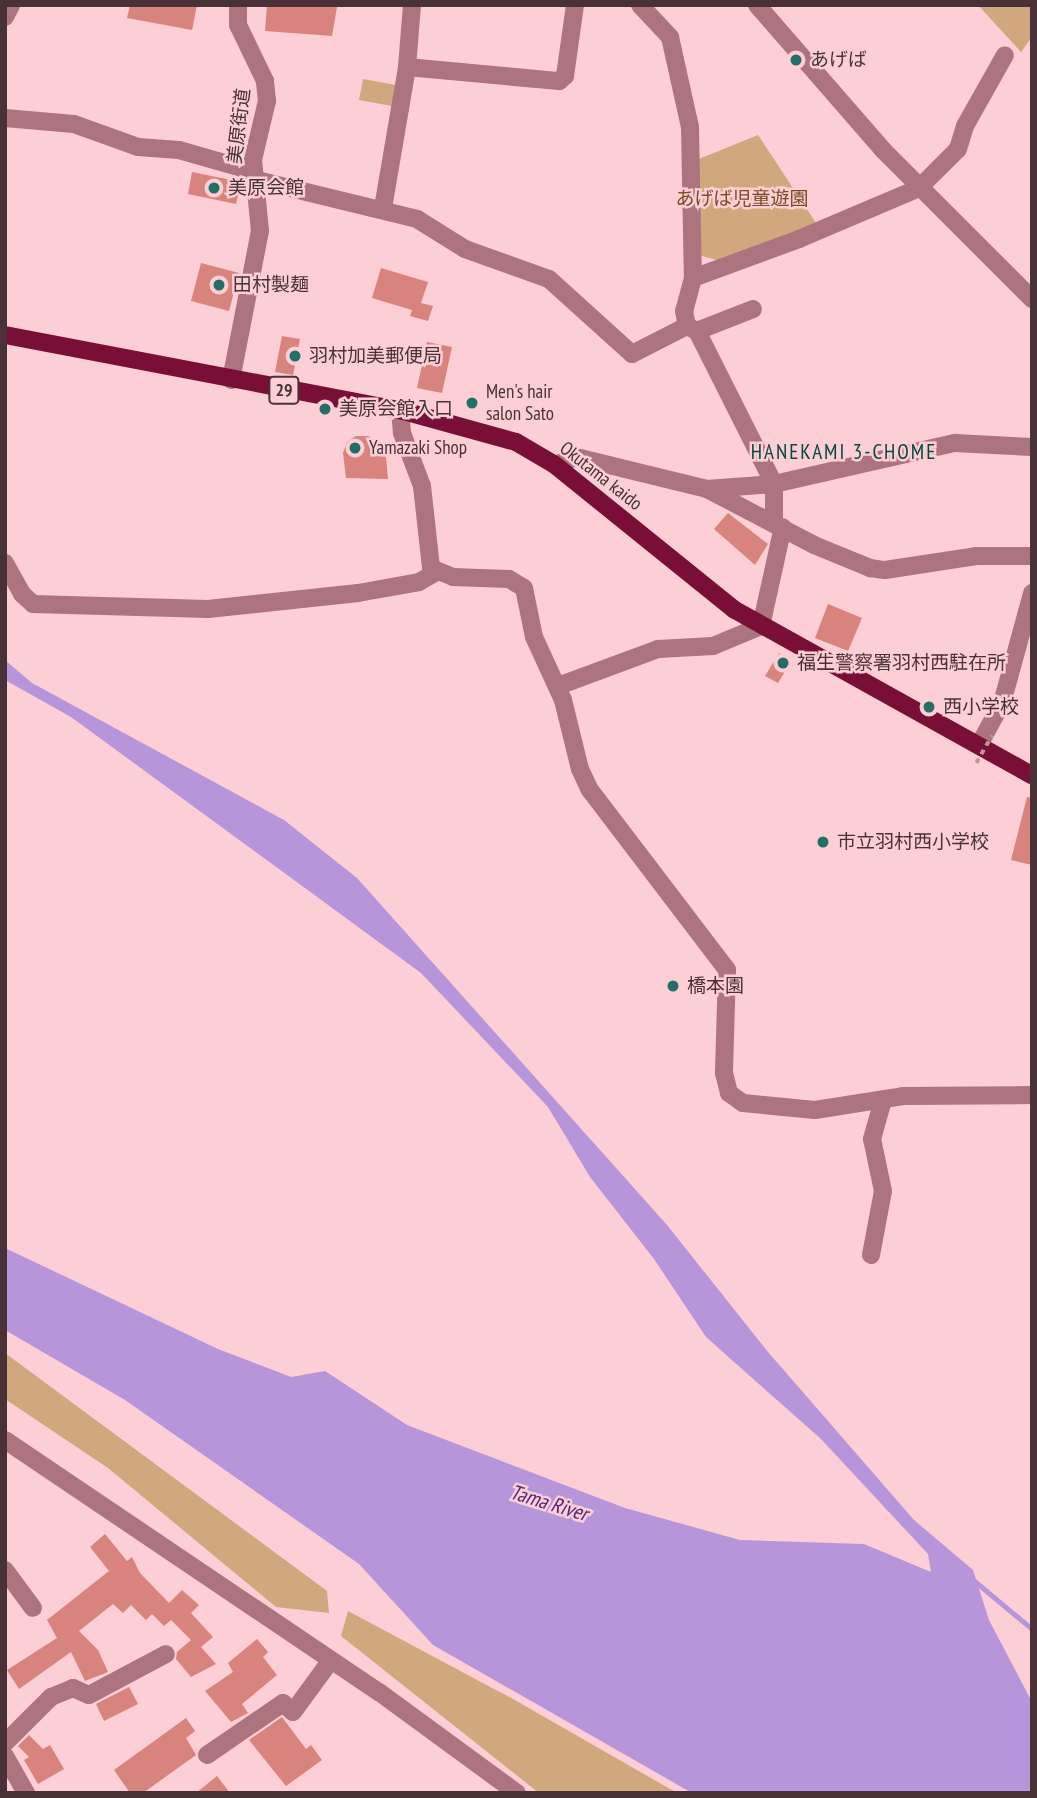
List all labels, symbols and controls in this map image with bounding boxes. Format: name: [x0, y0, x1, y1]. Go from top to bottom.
place label: あげば: [810, 49, 867, 71]
marker: あげば: [788, 52, 804, 68]
street label: 美原街道: [223, 87, 255, 165]
place label: 美原会館: [228, 177, 304, 199]
marker: 美原会館: [206, 180, 222, 196]
park label: あげば児童遊園: [676, 188, 808, 210]
place label: 田村製麺: [233, 274, 309, 296]
marker: 田村製麺: [211, 277, 227, 293]
place label: 羽村加美郵便局: [309, 345, 442, 367]
marker: 羽村加美郵便局: [287, 348, 303, 364]
road number: 29: [268, 376, 300, 404]
place label: Men's hair salon Sato: [486, 381, 554, 425]
marker: Men's hair salon Sato: [464, 395, 480, 411]
place label: 美原会館入口: [339, 398, 453, 420]
marker: 美原会館入口: [317, 401, 333, 417]
place label: Yamazaki Shop: [369, 437, 467, 459]
street label: Okutama kaido: [555, 437, 647, 515]
district label: HANEKAMI 3-CHOME: [753, 439, 935, 465]
marker: Yamazaki Shop: [347, 440, 363, 456]
place label: 福生警察署羽村西駐在所: [797, 652, 1006, 674]
marker: 福生警察署羽村西駐在所: [775, 655, 791, 671]
place label: 西小学校: [943, 696, 1019, 718]
marker: 西小学校: [921, 699, 937, 715]
place label: 市立羽村西小学校: [837, 831, 989, 853]
marker: 市立羽村西小学校: [815, 834, 831, 850]
place label: 橋本園: [687, 975, 744, 997]
marker: 橋本園: [665, 978, 681, 994]
water label: Tama River: [507, 1479, 591, 1527]

